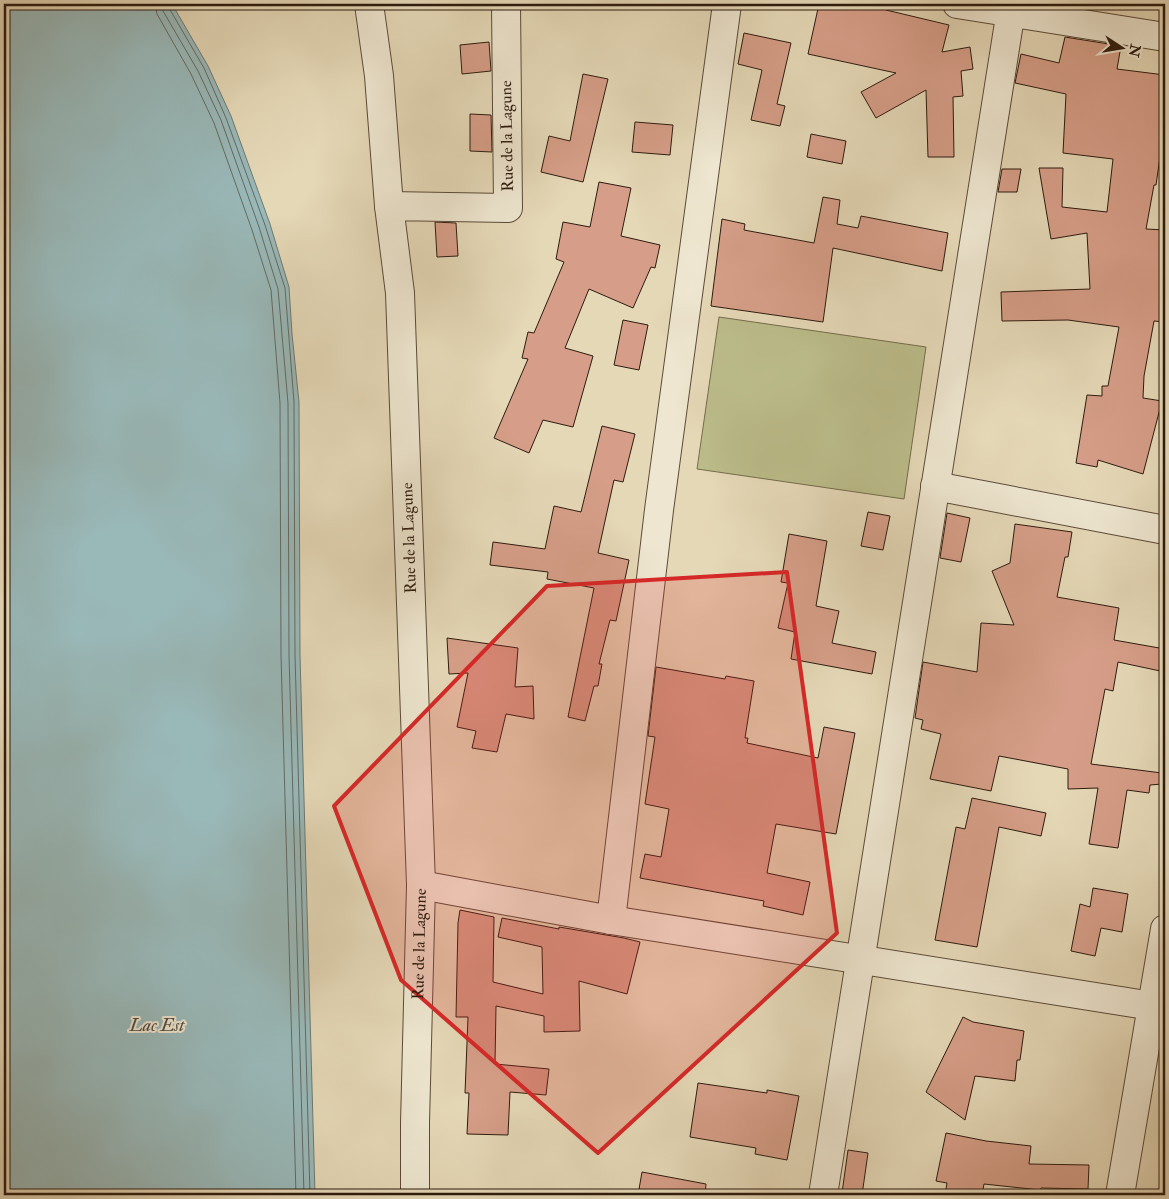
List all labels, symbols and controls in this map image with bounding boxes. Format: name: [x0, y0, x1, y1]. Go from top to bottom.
north arrow: [1096, 22, 1146, 72]
text: N: [1125, 42, 1144, 59]
street label: Rue de la Lagune: [496, 80, 518, 192]
street label: Rue de la Lagune: [397, 482, 421, 594]
street label: Rue de la Lagune: [408, 888, 431, 1000]
water label: Lac Est: [129, 1014, 185, 1037]

